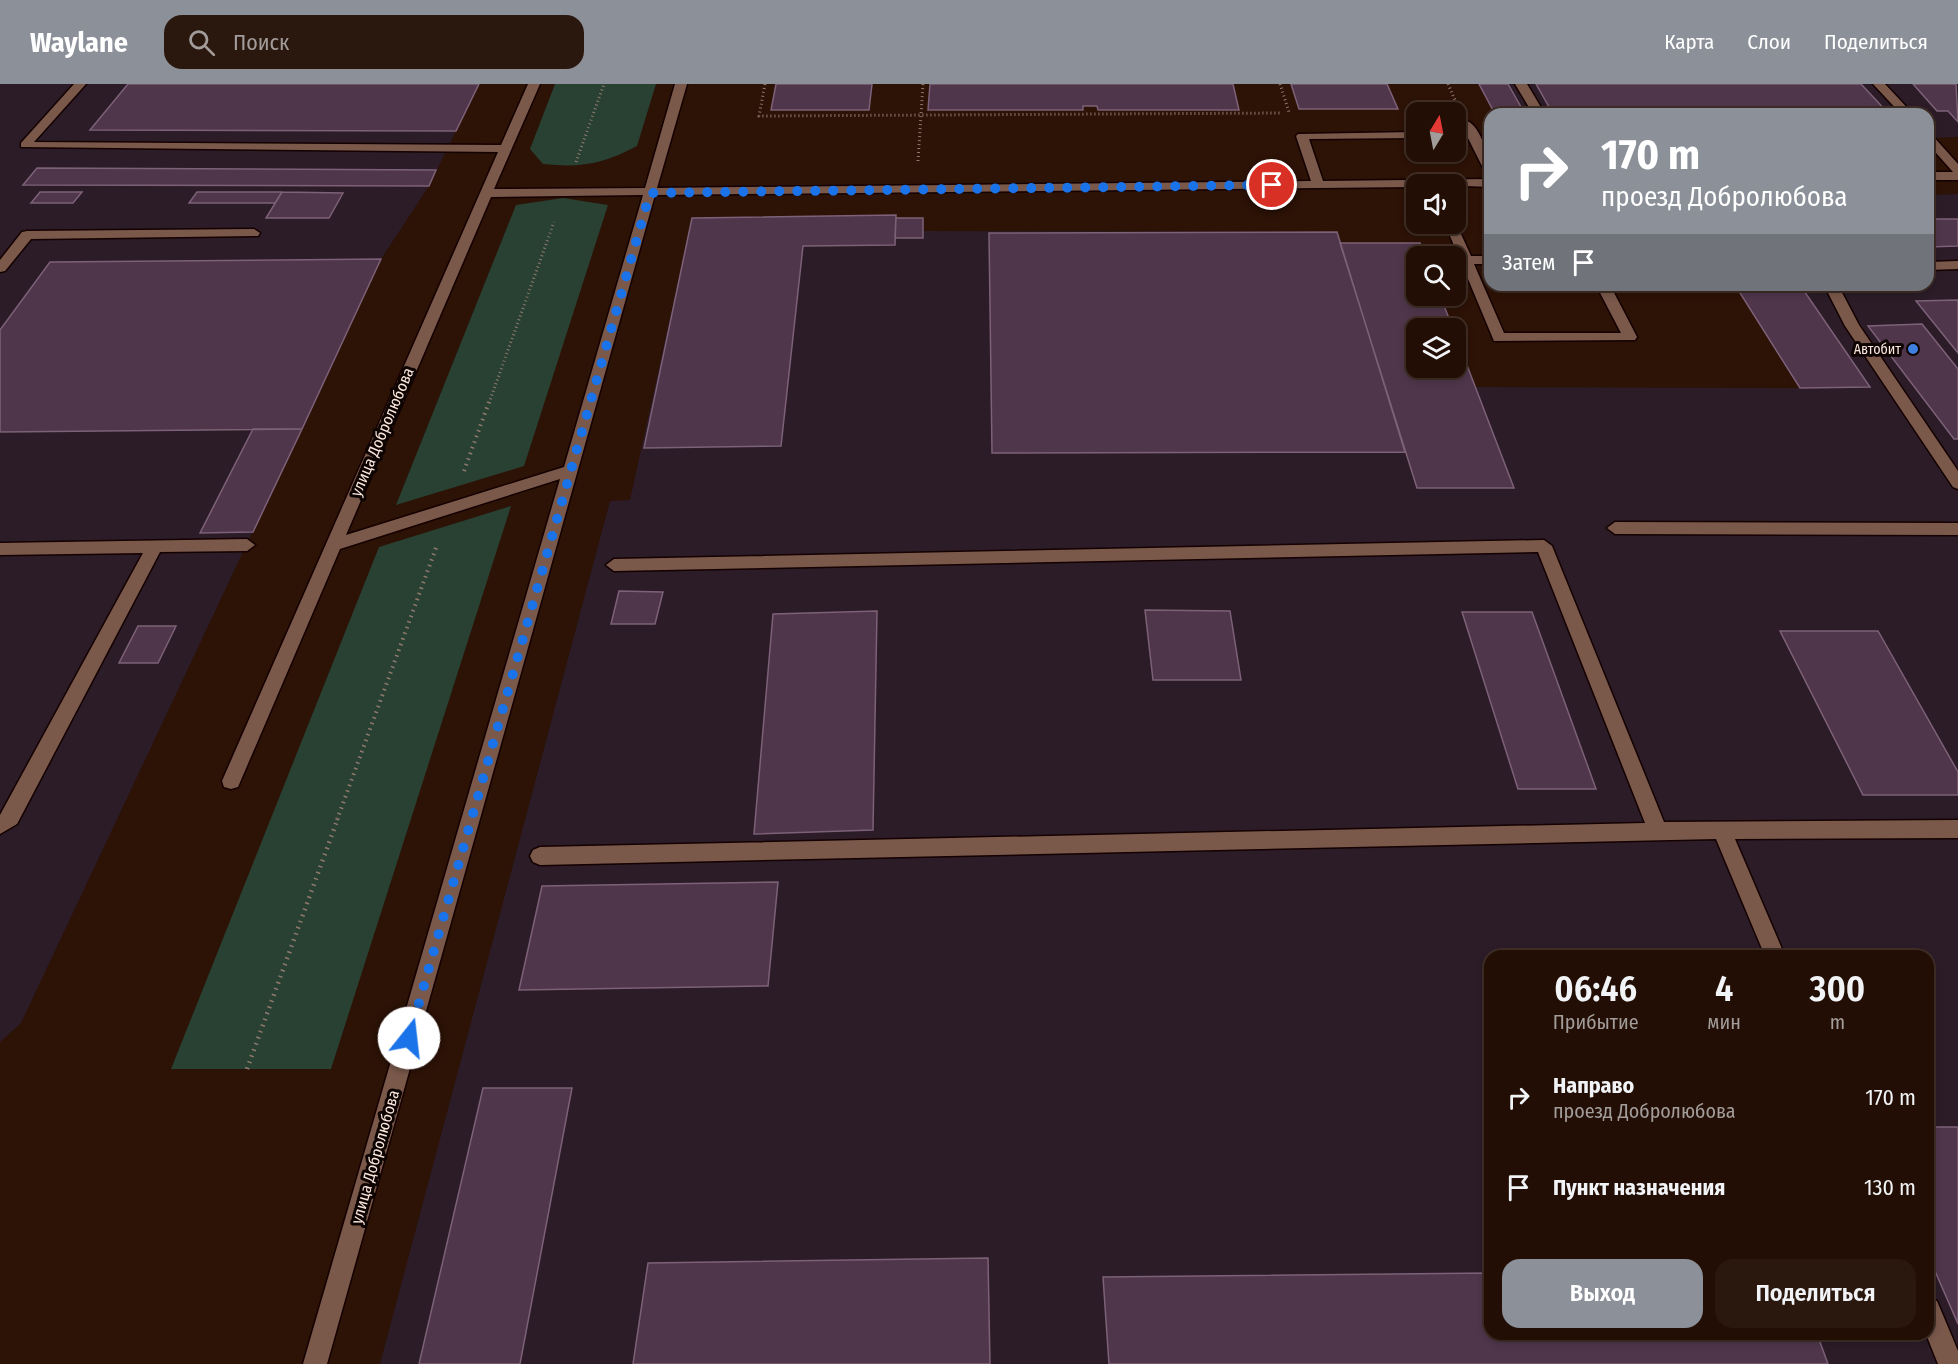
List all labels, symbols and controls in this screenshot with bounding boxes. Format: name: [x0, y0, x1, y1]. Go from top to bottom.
search box: [164, 15, 584, 69]
text: Waylane: [30, 26, 128, 59]
icon: search: [185, 26, 218, 59]
text: Поиск: [233, 29, 289, 56]
text: Карта: [1664, 29, 1714, 55]
text: Слои: [1747, 29, 1791, 55]
text: Поделиться: [1824, 29, 1928, 55]
north arrow: [1406, 102, 1466, 162]
map controls: [1406, 102, 1466, 378]
text: 170 m: [1601, 130, 1700, 180]
icon: right: [1502, 132, 1580, 210]
pin: [1246, 159, 1297, 210]
icon: arrive: [1255, 168, 1288, 201]
button: sound: [1406, 174, 1466, 234]
text: проезд Добролюбова: [1601, 181, 1848, 213]
button: search: [1406, 246, 1466, 306]
icon: arrive: [1567, 246, 1600, 279]
text: Затем: [1502, 249, 1555, 276]
button: layers: [1406, 318, 1466, 378]
place label: Автобит: [1854, 341, 1901, 358]
marker: Автобит: [1906, 342, 1920, 356]
street label: улица Добролюбова: [346, 365, 418, 499]
text: 06:46: [1554, 967, 1637, 1011]
text: 4: [1715, 967, 1733, 1011]
text: 300: [1810, 967, 1865, 1011]
position arrow: [377, 1006, 441, 1070]
text: Прибытие: [1553, 1010, 1639, 1034]
text: мин: [1707, 1010, 1741, 1034]
text: m: [1830, 1010, 1845, 1034]
text: Направо: [1553, 1072, 1634, 1099]
icon: right: [1502, 1081, 1535, 1114]
text: 170 m: [1865, 1084, 1916, 1111]
street label: улица Добролюбова: [347, 1088, 403, 1226]
text: проезд Добролюбова: [1553, 1099, 1736, 1123]
icon: arrive: [1502, 1171, 1535, 1204]
text: Пункт назначения: [1553, 1174, 1725, 1201]
text: 130 m: [1864, 1174, 1916, 1201]
button: Выход: [1502, 1259, 1703, 1328]
button: Поделиться: [1715, 1259, 1916, 1328]

